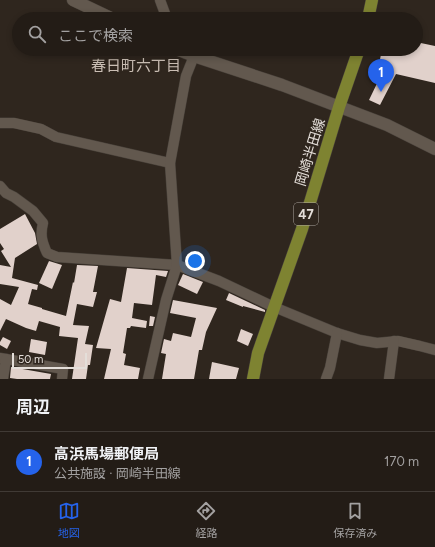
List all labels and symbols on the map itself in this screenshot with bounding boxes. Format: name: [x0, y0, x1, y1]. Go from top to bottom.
district label: 春日町六丁目: [91, 57, 181, 75]
pin: 1: [368, 59, 394, 92]
street label: 岡崎半田線: [292, 116, 329, 188]
road number: 47: [294, 203, 318, 225]
your location: [185, 251, 205, 271]
scale bar: [12, 351, 87, 370]

